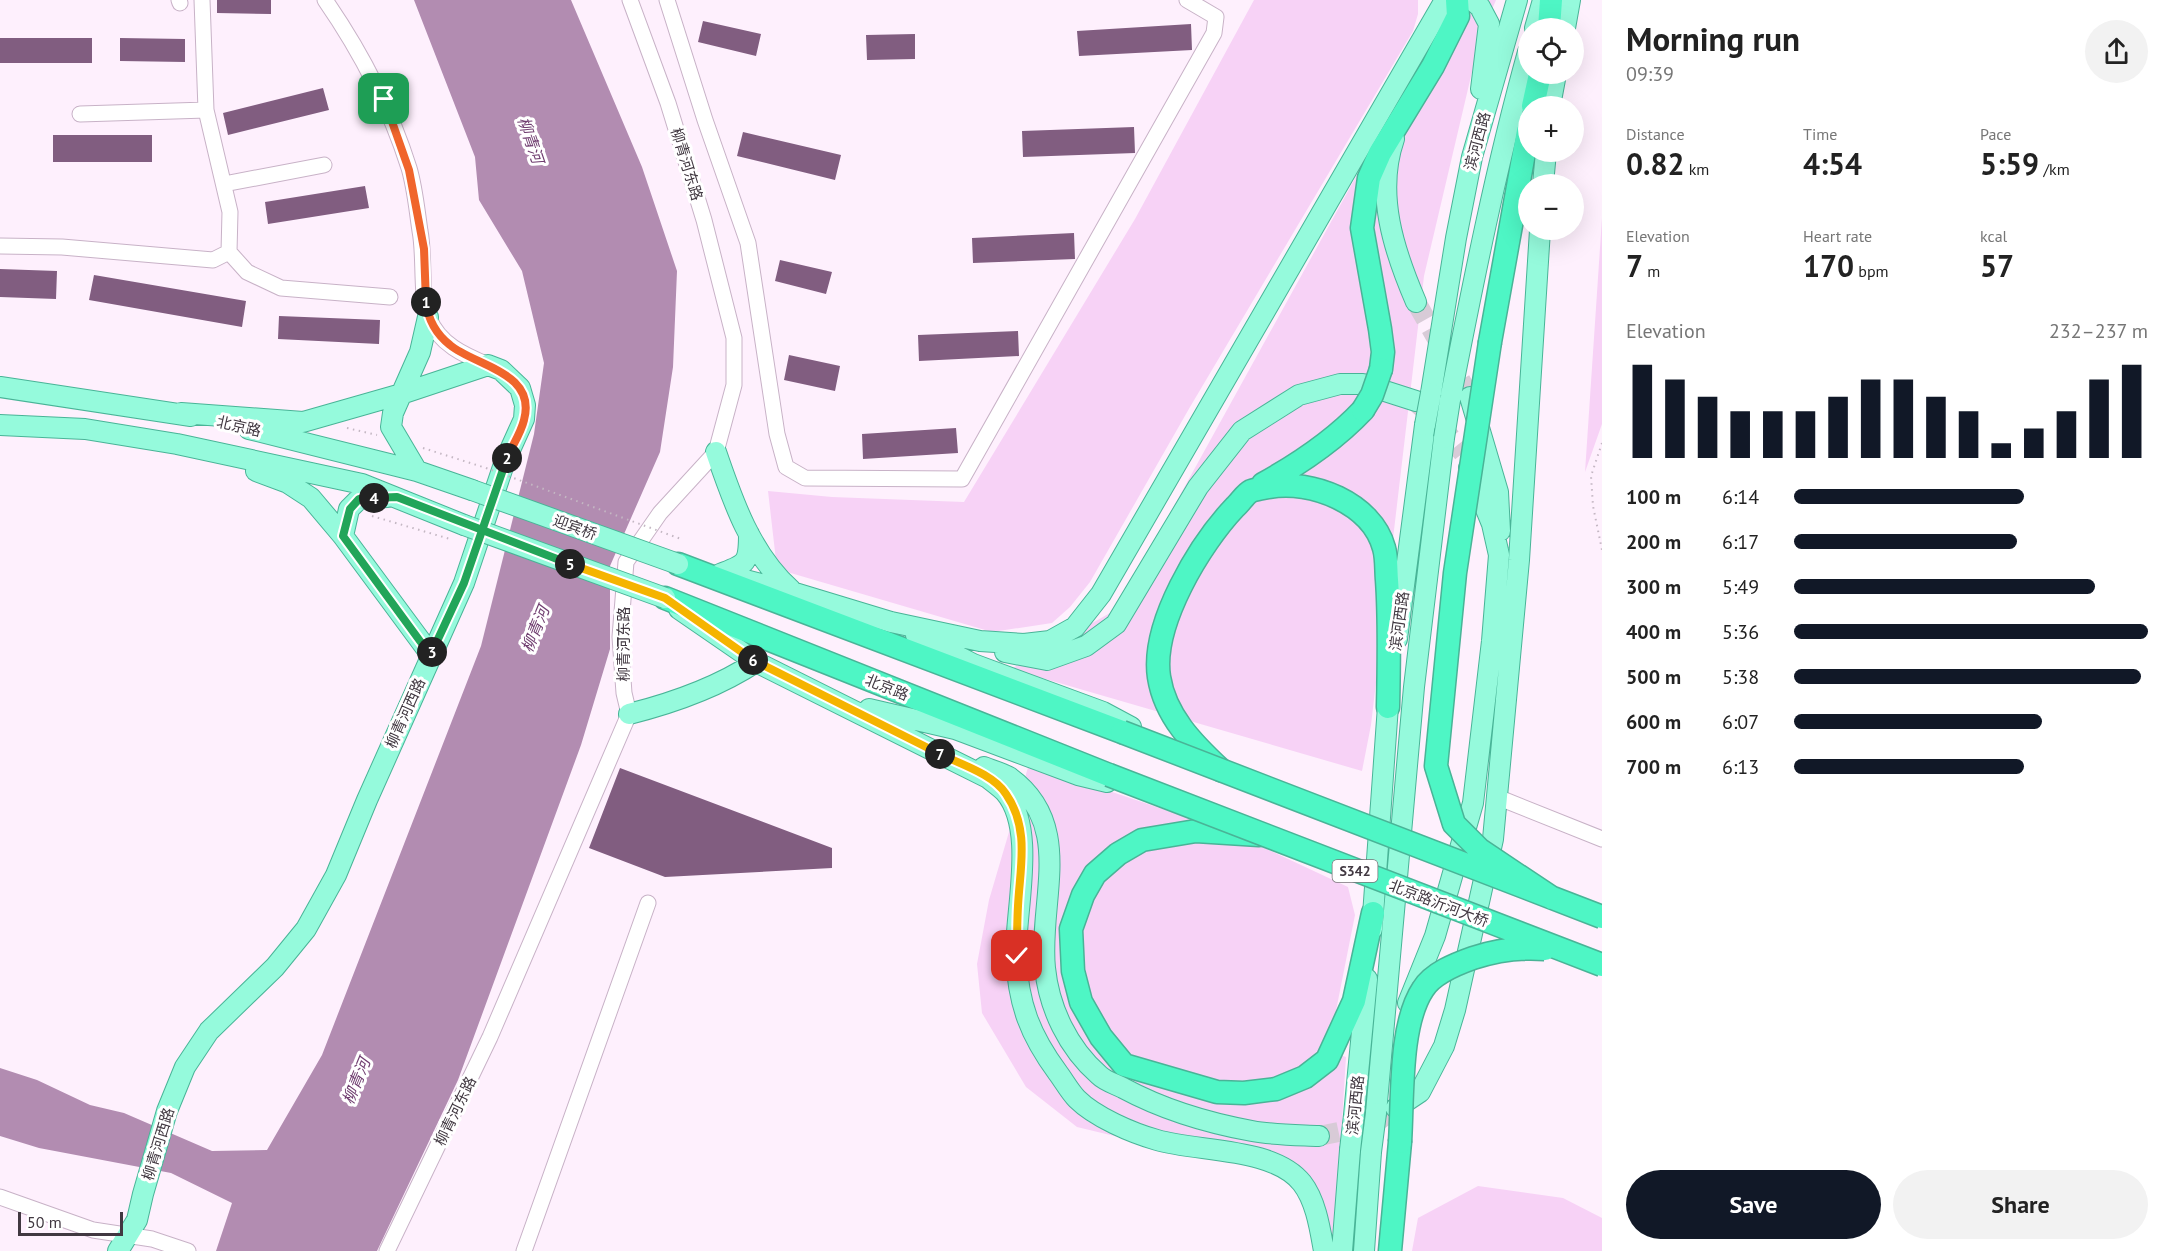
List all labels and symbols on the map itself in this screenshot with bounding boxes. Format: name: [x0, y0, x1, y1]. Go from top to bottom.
pin: [358, 73, 409, 124]
street label: 滨河西路: [1460, 110, 1494, 172]
water label: 柳青河: [514, 114, 549, 169]
street label: 柳青河东路: [667, 125, 707, 203]
pin: 1: [411, 287, 441, 317]
street label: 北京路: [215, 412, 263, 440]
pin: 2: [492, 443, 522, 473]
pin: 4: [359, 483, 389, 513]
street label: 迎宾桥: [551, 510, 599, 544]
pin: 5: [555, 549, 585, 579]
street label: 滨河西路: [1385, 590, 1413, 652]
water label: 柳青河: [517, 600, 554, 655]
street label: 柳青河东路: [614, 606, 633, 682]
pin: 3: [417, 637, 447, 667]
pin: 6: [738, 645, 768, 675]
street label: 北京路: [863, 670, 911, 704]
street label: 柳青河西路: [381, 675, 429, 751]
pin: 7: [925, 739, 955, 769]
road number: S342: [1332, 860, 1378, 882]
street label: 北京路沂河大桥: [1387, 875, 1491, 931]
pin: [991, 930, 1042, 981]
water label: 柳青河: [338, 1052, 375, 1107]
street label: 柳青河东路: [430, 1073, 480, 1149]
street label: 滨河西路: [1342, 1074, 1368, 1136]
street label: 柳青河西路: [138, 1105, 178, 1183]
scale bar: [18, 1209, 123, 1236]

